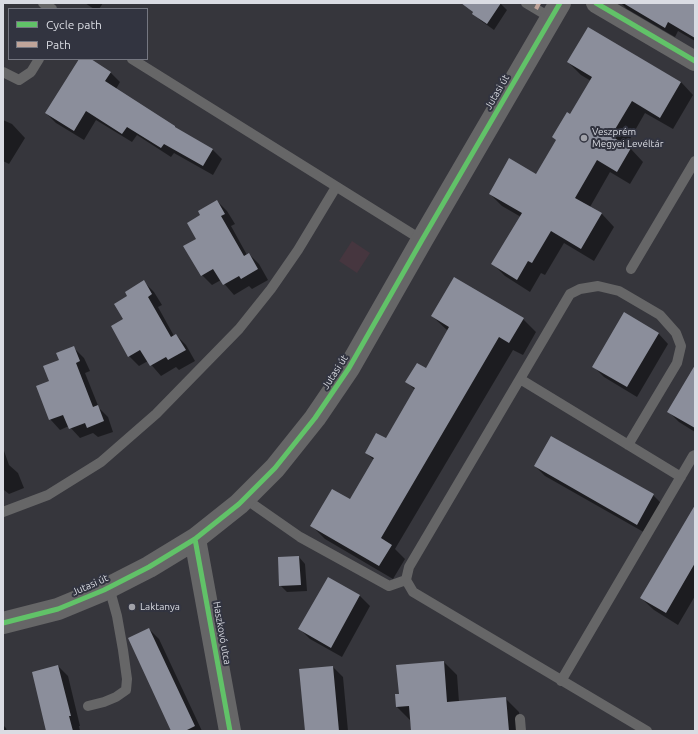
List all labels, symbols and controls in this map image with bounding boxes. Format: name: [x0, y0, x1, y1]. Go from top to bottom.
legend: [8, 8, 148, 60]
text: Cycle path: [46, 18, 102, 31]
text: Path: [46, 38, 71, 51]
street label: Jutasi út: [482, 72, 512, 112]
place label: Veszprém Megyei Levéltár: [592, 126, 663, 150]
marker: Veszprém Megyei Levéltár: [579, 133, 589, 143]
street label: Jutasi út: [320, 353, 350, 391]
street label: Jutasi út: [70, 572, 110, 598]
street label: Haszkovó utca: [211, 600, 233, 666]
place label: Laktanya: [140, 601, 180, 613]
marker: Laktanya: [127, 602, 137, 612]

